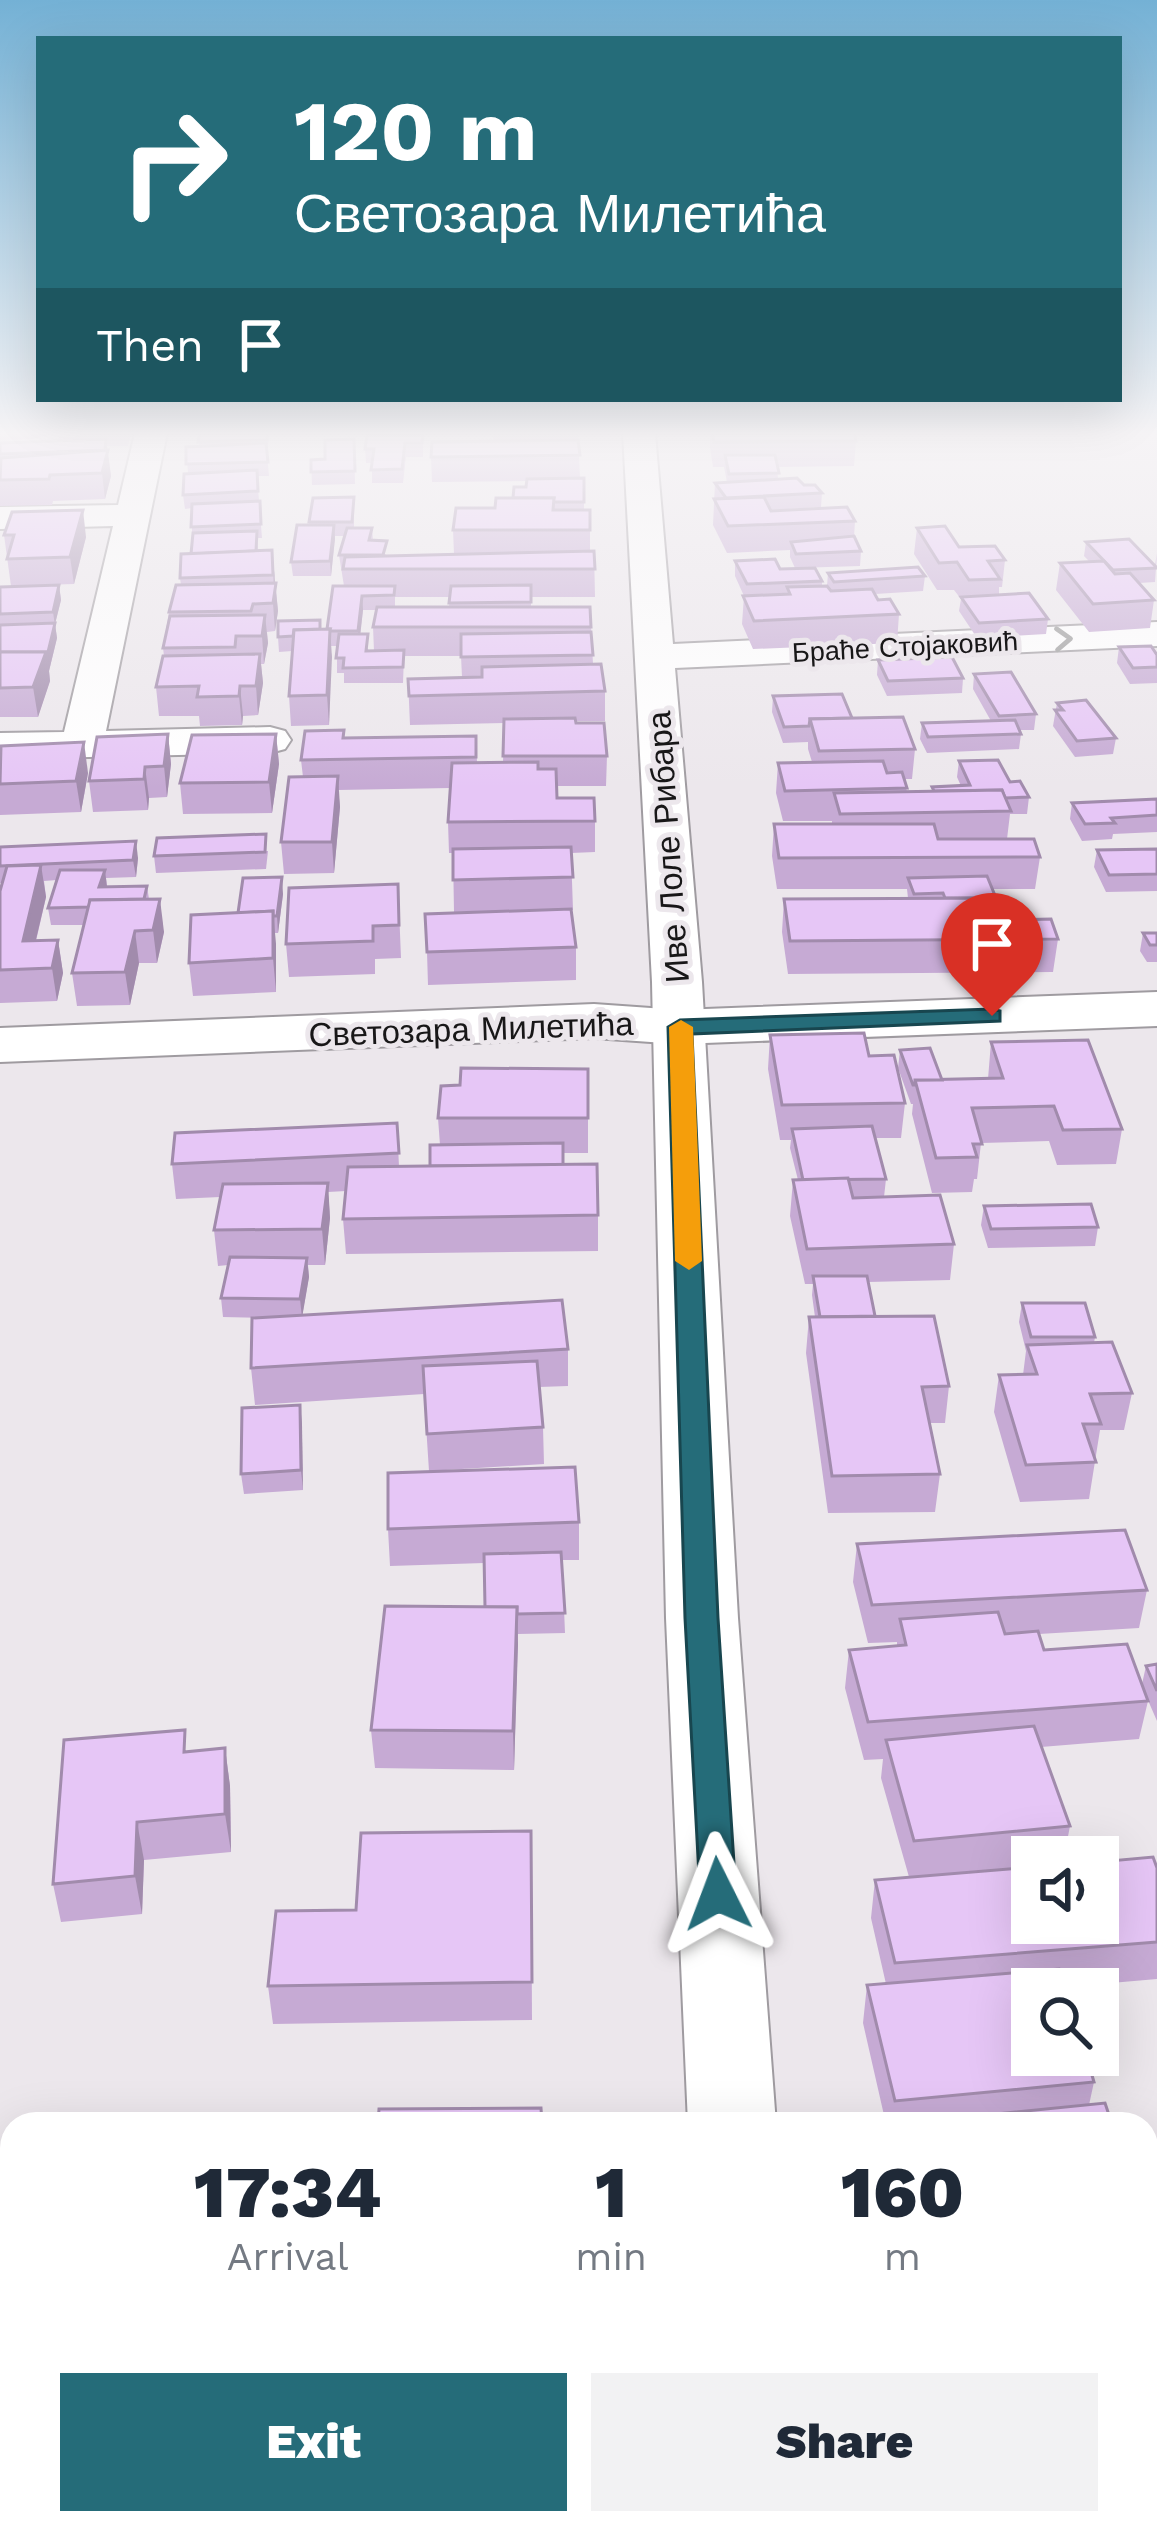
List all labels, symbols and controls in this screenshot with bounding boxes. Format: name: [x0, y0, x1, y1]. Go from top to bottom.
text: 120 m: [294, 82, 537, 180]
icon: right: [96, 84, 252, 240]
text: Светозара Милетића: [294, 182, 826, 245]
icon: arrive: [228, 312, 294, 378]
text: Then: [96, 319, 204, 372]
street label: Браће Стојаковић: [791, 625, 1019, 669]
one-way arrow: [1054, 627, 1073, 653]
street label: Иве Лоле Рибара: [639, 709, 697, 984]
pin: [941, 893, 1043, 1016]
icon: arrive: [959, 911, 1025, 977]
street label: Светозара Милетића: [308, 1004, 635, 1054]
position arrow: [655, 1831, 781, 1957]
map controls: [1011, 1836, 1119, 2076]
button: sound: [1011, 1836, 1119, 1944]
button: search: [1011, 1968, 1119, 2076]
text: 17:34: [194, 2150, 381, 2234]
text: 1: [595, 2150, 627, 2234]
text: 160: [841, 2150, 964, 2234]
text: Arrival: [227, 2234, 348, 2279]
text: min: [575, 2234, 647, 2279]
text: m: [884, 2234, 921, 2279]
button: Exit: [60, 2373, 567, 2511]
button: Share: [591, 2373, 1098, 2511]

